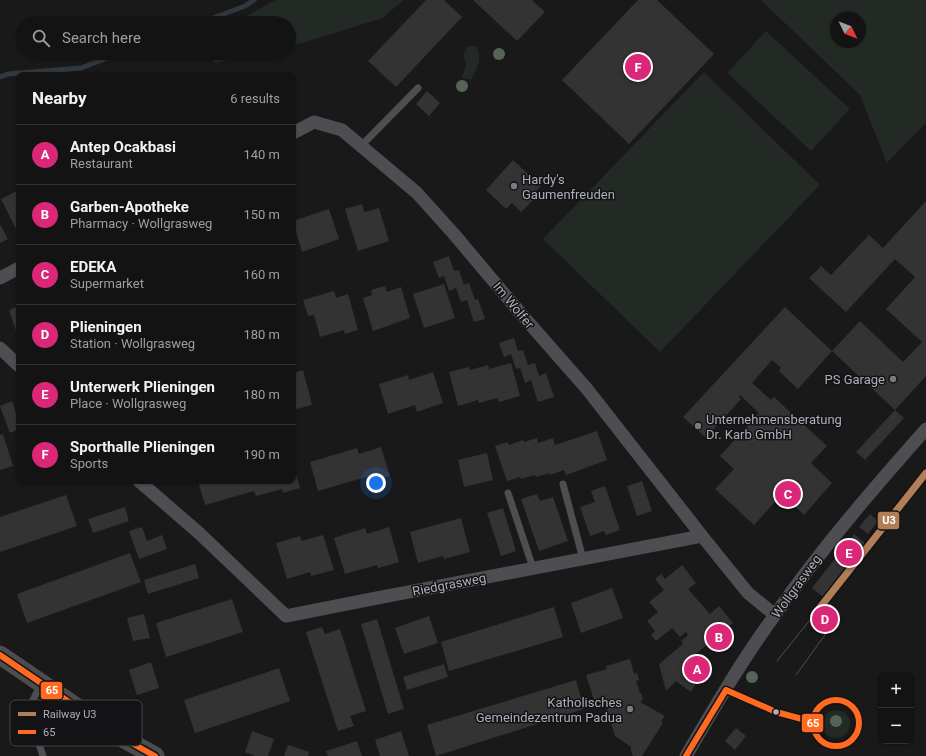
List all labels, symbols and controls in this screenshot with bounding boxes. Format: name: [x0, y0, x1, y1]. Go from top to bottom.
north arrow: [830, 12, 866, 48]
search box: [16, 16, 296, 60]
icon: search: [30, 27, 52, 49]
text: Search here: [62, 29, 141, 47]
pin: F: [625, 52, 651, 82]
text: Nearby: [32, 88, 87, 108]
text: 6 results: [230, 91, 280, 106]
text: Antep Ocakbasi: [70, 138, 176, 156]
text: A: [41, 147, 49, 162]
text: 140 m: [243, 147, 280, 162]
text: Restaurant: [70, 156, 133, 171]
place label: Hardy's Gaumenfreuden: [522, 172, 615, 202]
marker: Hardy's Gaumenfreuden: [509, 181, 519, 191]
text: Garben-Apotheke: [70, 198, 189, 216]
text: B: [41, 207, 49, 222]
text: 150 m: [243, 207, 280, 222]
text: Pharmacy · Wollgrasweg: [70, 216, 212, 231]
text: EDEKA: [70, 258, 116, 276]
text: C: [41, 267, 49, 282]
text: 160 m: [243, 267, 280, 282]
text: Supermarket: [70, 276, 144, 291]
street label: Im Wolfer: [490, 279, 538, 332]
text: Plieningen: [70, 318, 142, 336]
text: D: [41, 327, 49, 342]
text: 180 m: [243, 327, 280, 342]
text: Station · Wollgrasweg: [70, 336, 195, 351]
place label: PS Garage: [825, 372, 885, 387]
marker: PS Garage: [888, 374, 898, 384]
text: Unterwerk Plieningen: [70, 378, 215, 396]
text: E: [41, 387, 49, 402]
text: 180 m: [243, 387, 280, 402]
text: Place · Wollgrasweg: [70, 396, 186, 411]
place label: Unternehmensberatung Dr. Karb GmbH: [706, 412, 842, 442]
marker: Unternehmensberatung Dr. Karb GmbH: [693, 421, 703, 431]
text: Sporthalle Plieningen: [70, 438, 215, 456]
text: F: [41, 447, 49, 462]
text: 190 m: [243, 447, 280, 462]
text: Sports: [70, 456, 108, 471]
your location: [366, 473, 386, 493]
pin: C: [775, 479, 801, 509]
line badge: U3: [877, 511, 900, 530]
text: U3: [882, 514, 896, 527]
pin: E: [836, 538, 862, 568]
street label: Wollgrasweg: [769, 552, 824, 621]
street label: Riedgrasweg: [411, 570, 487, 599]
pin: D: [812, 604, 838, 634]
pin: B: [706, 622, 732, 652]
pin: A: [684, 654, 710, 684]
map controls: [878, 672, 914, 744]
button: +: [878, 672, 914, 708]
line badge: 65: [40, 681, 63, 700]
text: 65: [46, 684, 58, 697]
place label: Katholisches Gemeindezentrum Padua: [476, 695, 622, 725]
legend: [10, 700, 142, 746]
marker: Katholisches Gemeindezentrum Padua: [625, 704, 635, 714]
unlabelled marker: [771, 707, 781, 717]
text: Railway U3: [43, 708, 97, 721]
button: −: [878, 708, 914, 744]
line badge: 65: [801, 713, 824, 733]
text: 65: [807, 717, 819, 730]
text: 65: [43, 726, 55, 739]

